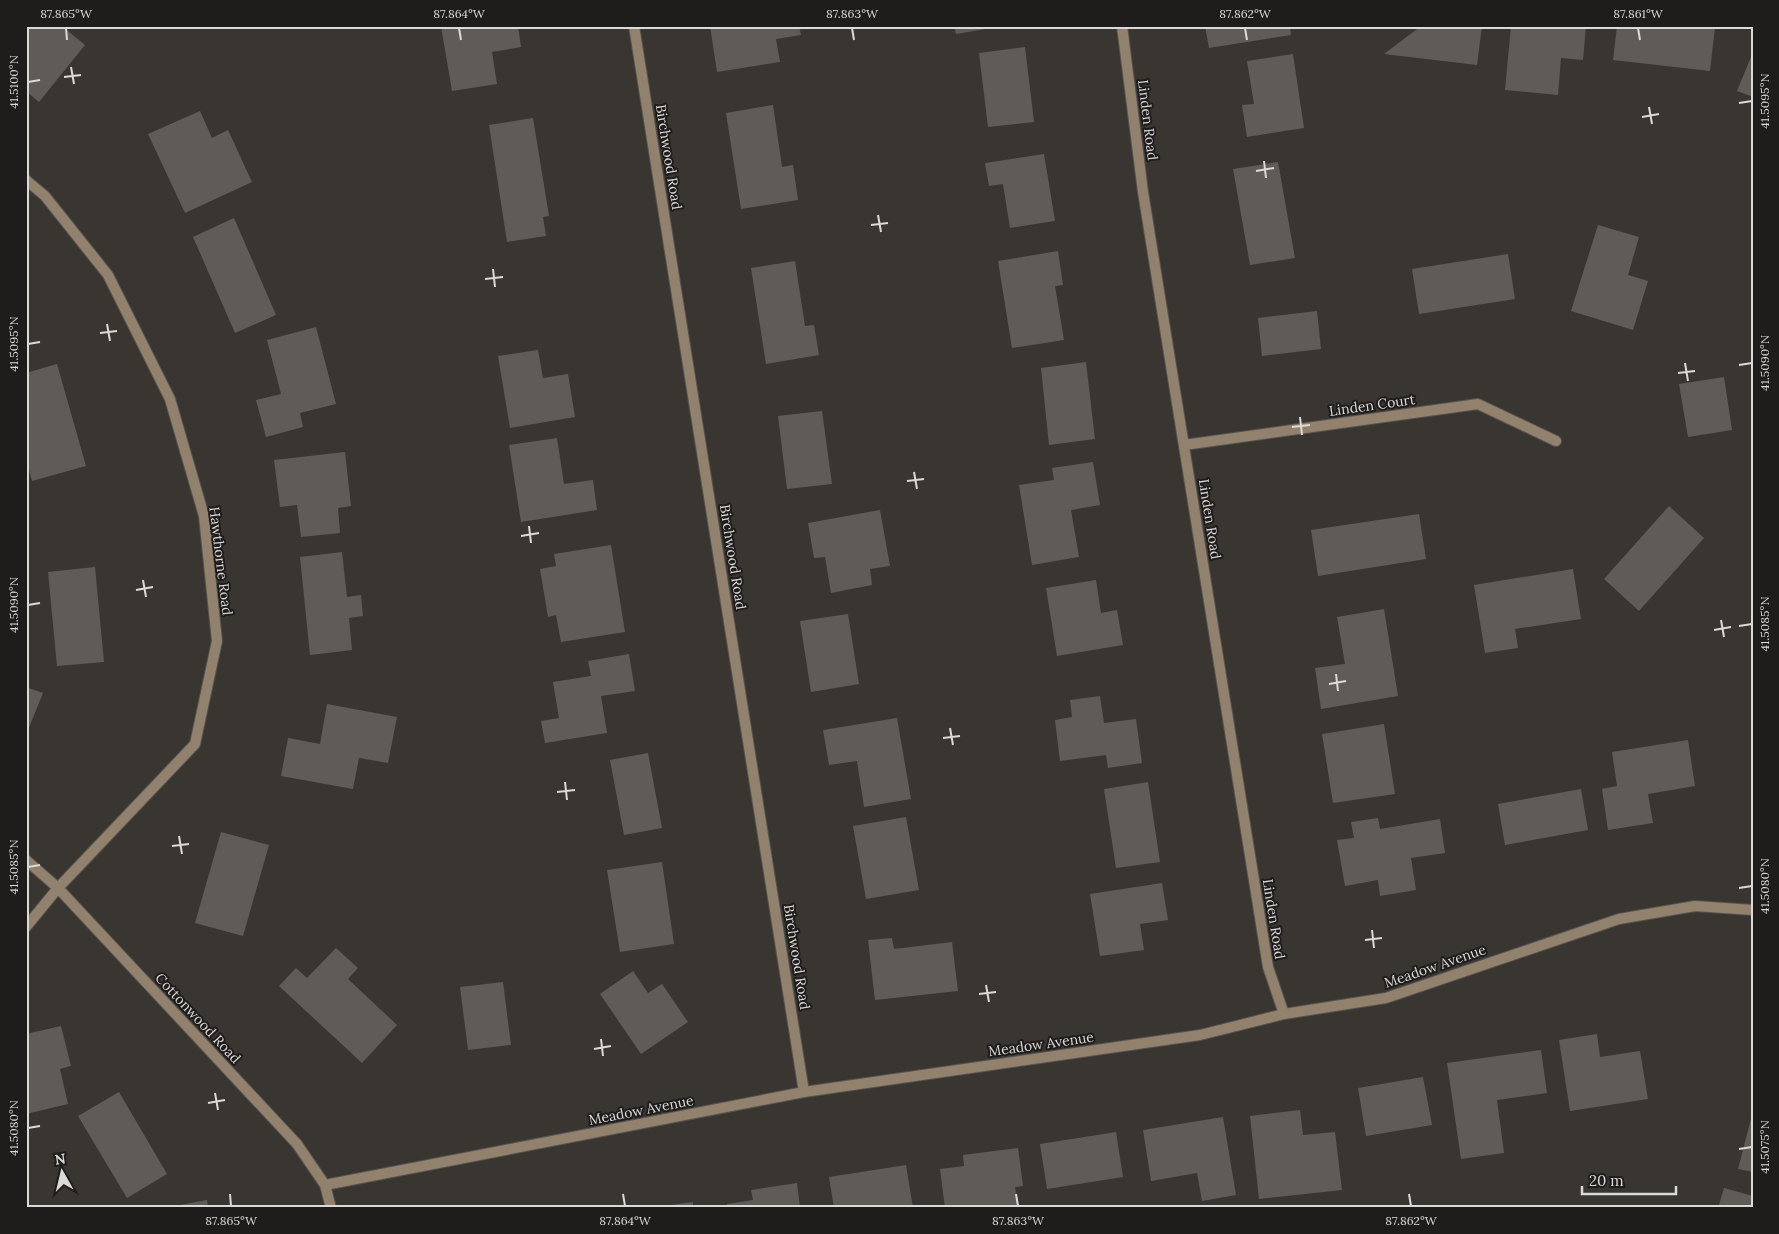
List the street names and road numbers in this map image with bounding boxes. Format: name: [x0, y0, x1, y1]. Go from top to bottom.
street label: Linden Road: [1134, 79, 1162, 161]
street label: Birchwood Road: [652, 103, 686, 211]
street label: Linden Court: [1328, 390, 1417, 420]
street label: Linden Road: [1195, 478, 1225, 560]
street label: Birchwood Road: [716, 503, 750, 611]
street label: Hawthorne Road: [205, 506, 237, 616]
street label: Linden Road: [1259, 878, 1289, 960]
street label: Birchwood Road: [780, 903, 814, 1011]
street label: Meadow Avenue: [1382, 940, 1489, 992]
street label: Cottonwood Road: [151, 969, 245, 1067]
street label: Meadow Avenue: [987, 1028, 1095, 1060]
street label: Meadow Avenue: [587, 1091, 695, 1129]

